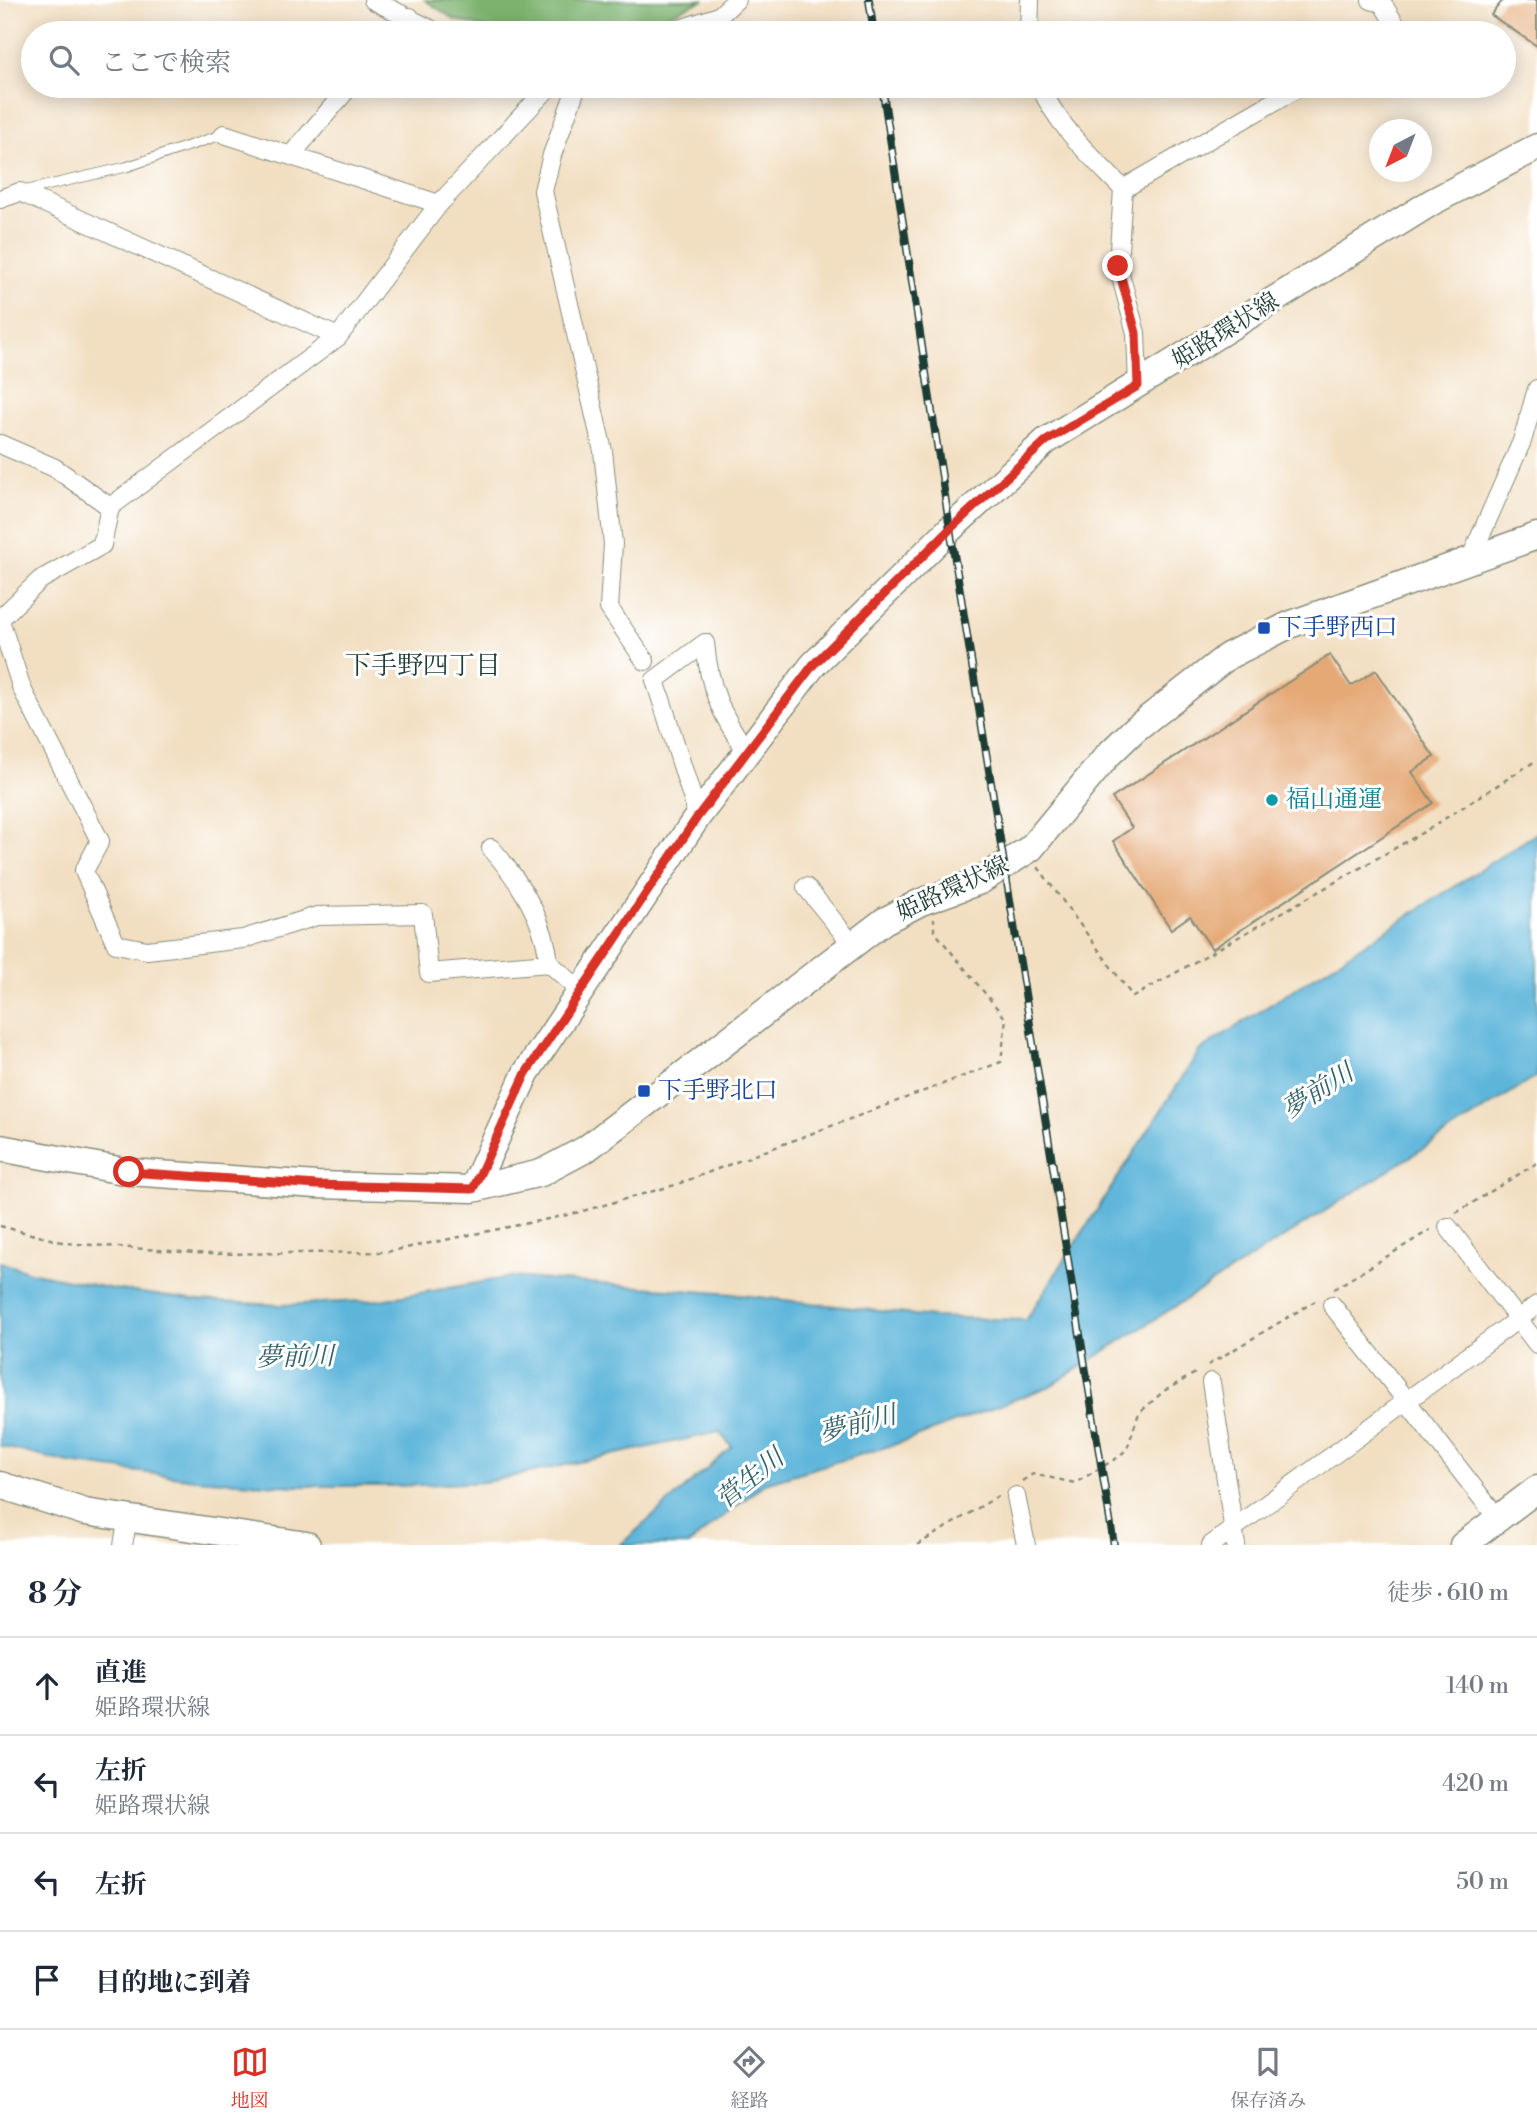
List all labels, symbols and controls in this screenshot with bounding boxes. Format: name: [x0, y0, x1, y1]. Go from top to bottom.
search box: [21, 21, 1516, 98]
icon: search: [45, 41, 83, 79]
text: ここで検索: [101, 47, 231, 79]
north arrow: [1369, 119, 1432, 182]
route end: [1102, 250, 1133, 281]
street label: 姫路環状線: [1167, 286, 1285, 376]
place label: 下手野西口: [1278, 613, 1398, 643]
marker: 下手野西口: [1256, 620, 1272, 636]
district label: 下手野四丁目: [345, 650, 501, 682]
place label: 福山通運: [1286, 785, 1382, 815]
marker: 福山通運: [1264, 792, 1280, 808]
street label: 姫路環状線: [892, 850, 1014, 928]
water label: 夢前川: [1276, 1055, 1362, 1125]
place label: 下手野北口: [658, 1076, 778, 1106]
marker: 下手野北口: [636, 1083, 652, 1099]
route start: [113, 1156, 144, 1187]
water label: 夢前川: [256, 1340, 337, 1374]
water label: 夢前川: [816, 1398, 903, 1449]
water label: 菅生川: [710, 1440, 793, 1516]
text: 8 分: [28, 1575, 82, 1613]
text: 徒歩 · 610 m: [1387, 1579, 1509, 1607]
text: 直進: [95, 1657, 147, 1689]
icon: ahead: [28, 1667, 66, 1705]
text: 140 m: [1446, 1672, 1509, 1700]
text: 姫路環状線: [95, 1694, 210, 1722]
text: 左折: [95, 1755, 147, 1787]
icon: left: [28, 1765, 66, 1803]
text: 420 m: [1442, 1770, 1509, 1798]
text: 姫路環状線: [95, 1792, 210, 1820]
icon: left: [28, 1863, 66, 1901]
text: 50 m: [1456, 1868, 1509, 1896]
text: 左折: [95, 1869, 147, 1901]
icon: arrive: [28, 1961, 66, 1999]
text: 目的地に到着: [95, 1967, 251, 1999]
tab: 地図: [231, 2043, 269, 2113]
tab: 経路: [730, 2043, 768, 2113]
tab: 保存済み: [1230, 2043, 1306, 2113]

